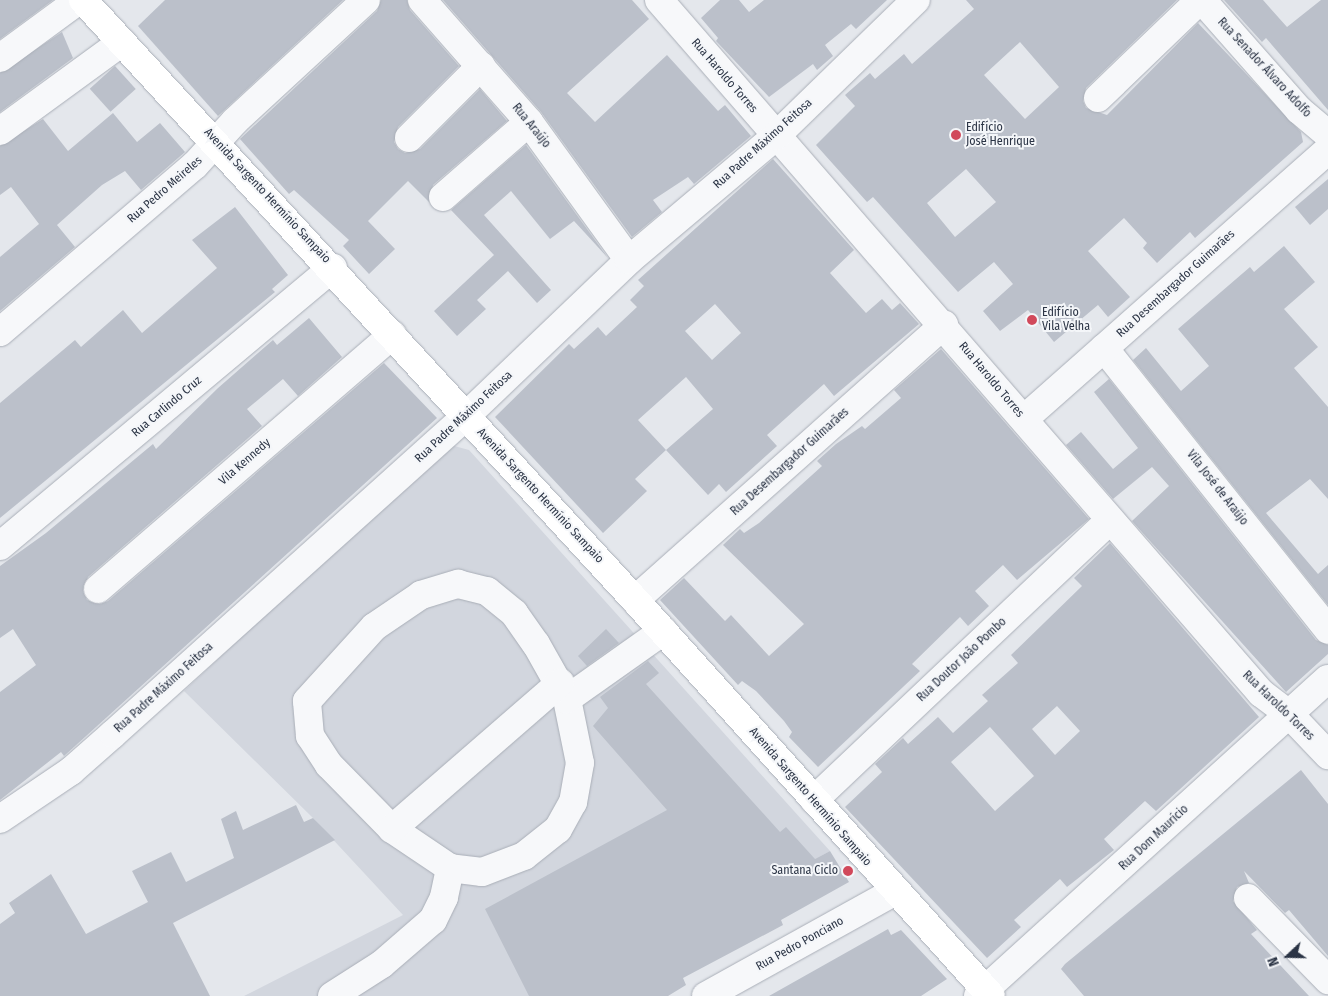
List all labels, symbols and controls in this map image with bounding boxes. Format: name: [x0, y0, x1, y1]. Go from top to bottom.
street label: Rua Senador Álvaro Adolfo: [1214, 15, 1314, 121]
street label: Rua Haroldo Torres: [688, 36, 760, 116]
street label: Rua Padre Máximo Feitosa: [711, 96, 815, 192]
street label: Rua Araújo: [509, 101, 553, 151]
place label: Edifício José Henrique: [966, 121, 1035, 149]
street label: Avenida Sargento Hermínio Sampaio: [201, 126, 333, 266]
marker: Edifício José Henrique: [950, 129, 962, 141]
street label: Rua Pedro Meireles: [125, 154, 205, 226]
street label: Rua Desembargador Guimarães: [1114, 227, 1238, 341]
place label: Edifício Vila Velha: [1042, 306, 1090, 334]
marker: Edifício Vila Velha: [1026, 314, 1038, 326]
street label: Rua Haroldo Torres: [955, 339, 1027, 421]
street label: Rua Padre Máximo Feitosa: [412, 368, 516, 466]
street label: Rua Carlindo Cruz: [129, 374, 205, 440]
street label: Rua Desembargador Guimarães: [728, 405, 852, 519]
street label: Avenida Sargento Hermínio Sampaio: [474, 426, 606, 566]
street label: Vila Kennedy: [216, 436, 274, 488]
street label: Vila José de Araújo: [1183, 448, 1251, 528]
street label: Rua Doutor João Pombo: [914, 615, 1010, 705]
street label: Rua Padre Máximo Feitosa: [112, 640, 216, 736]
street label: Rua Haroldo Torres: [1239, 668, 1317, 744]
street label: Avenida Sargento Hermínio Sampaio: [746, 725, 874, 869]
street label: Rua Dom Maurício: [1116, 802, 1192, 874]
place label: Santana Ciclo: [771, 864, 838, 878]
marker: Santana Ciclo: [842, 865, 854, 877]
street label: Rua Pedro Ponciano: [754, 914, 846, 974]
north arrow: [1263, 931, 1313, 981]
text: N: [1264, 955, 1283, 969]

